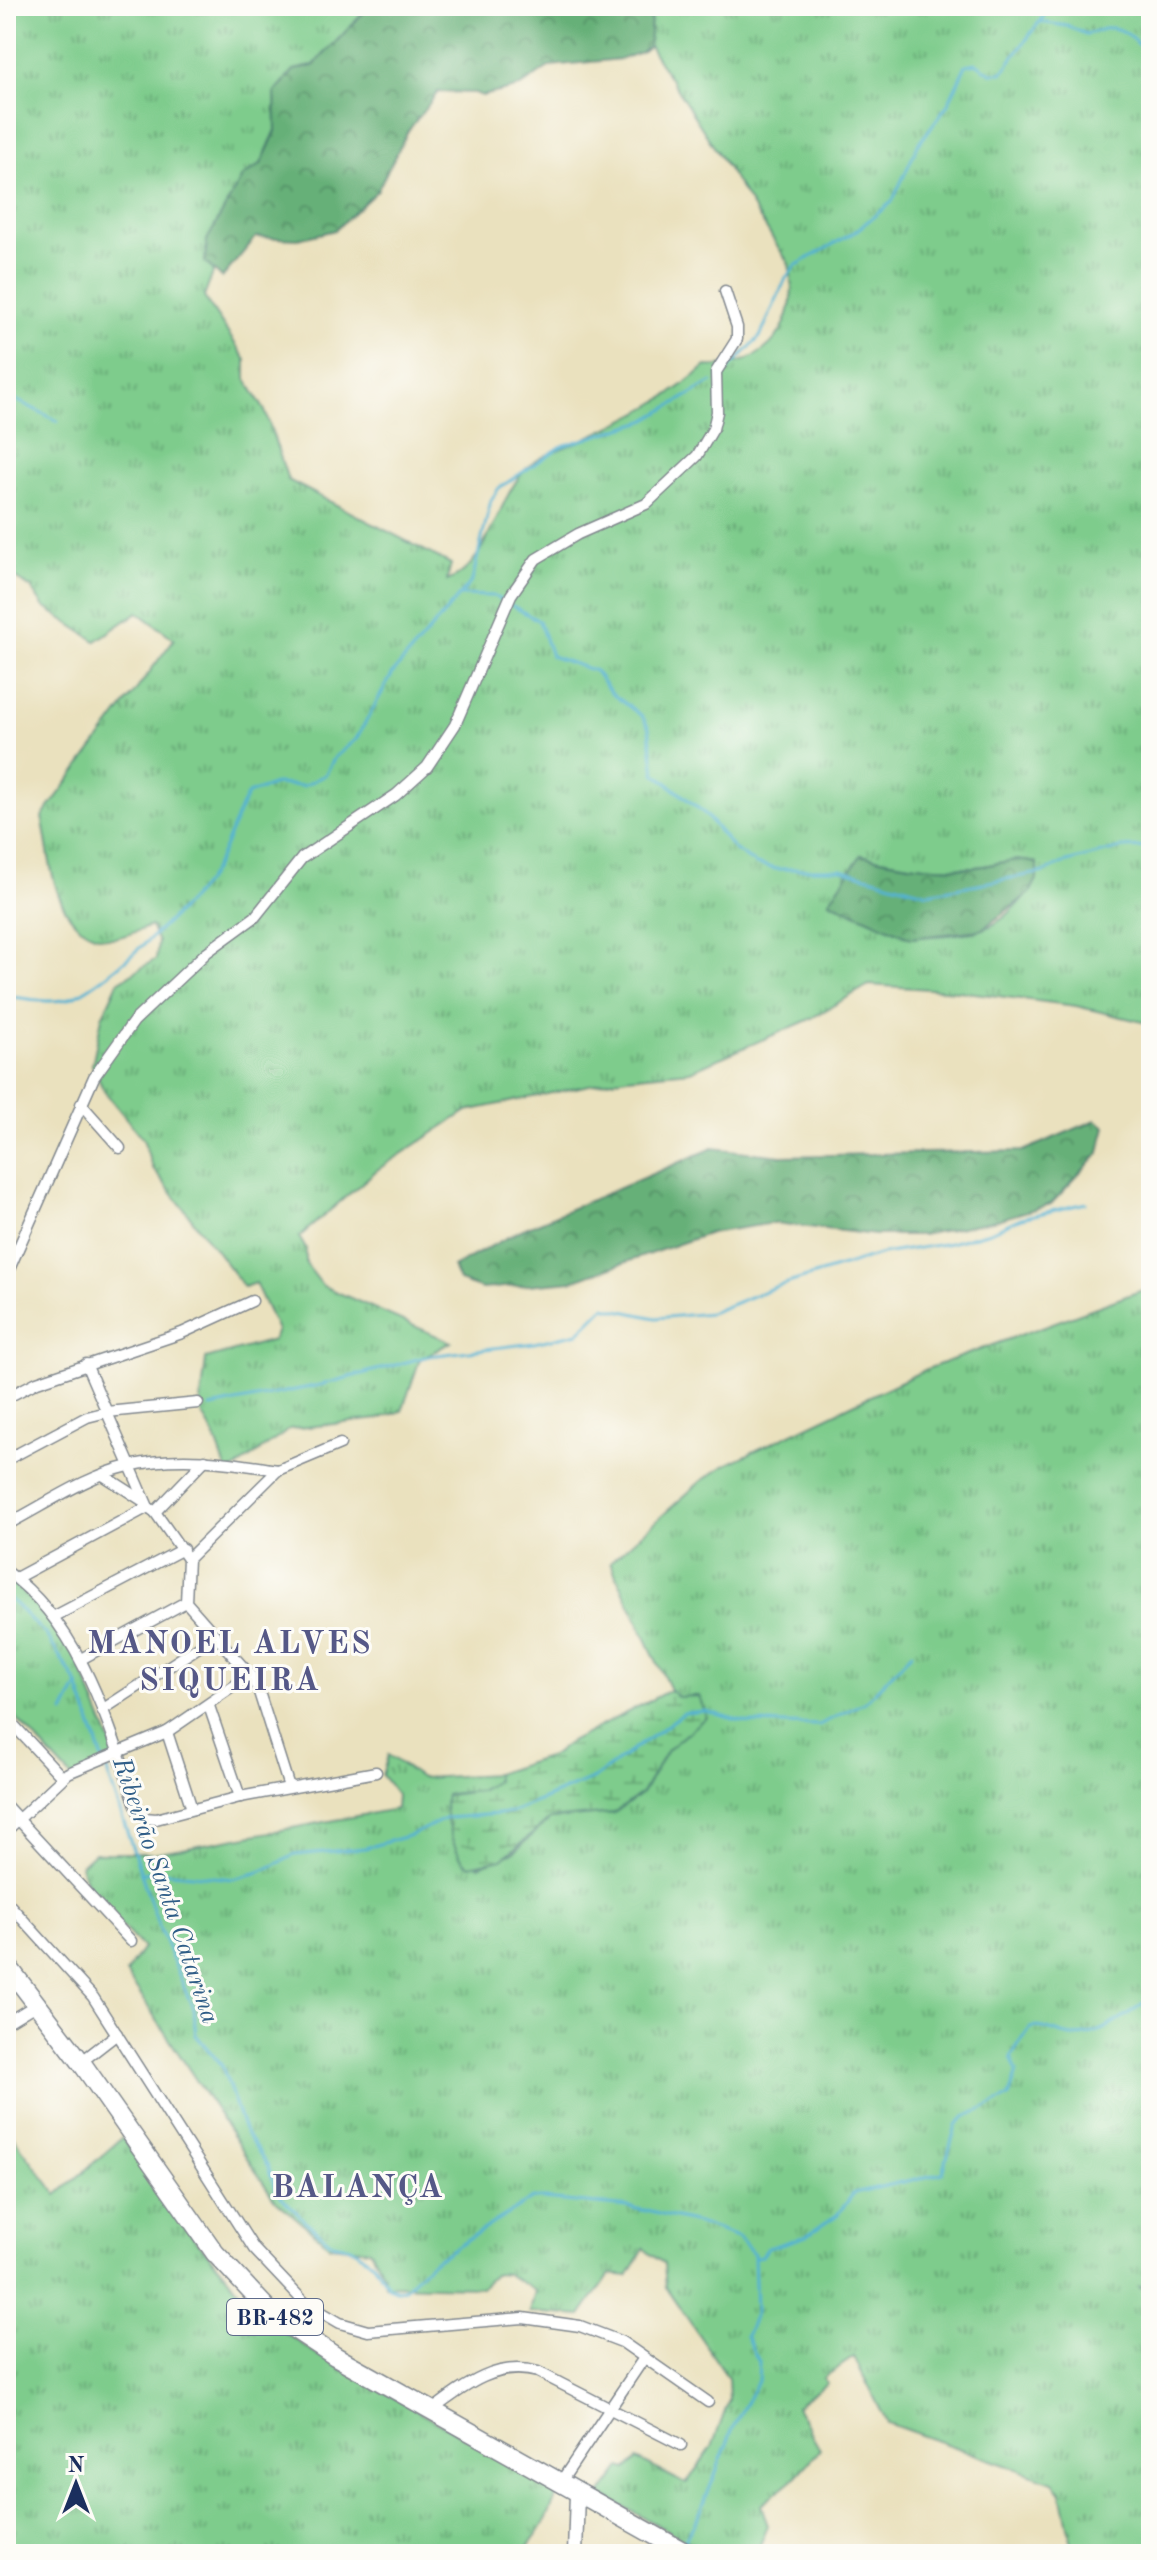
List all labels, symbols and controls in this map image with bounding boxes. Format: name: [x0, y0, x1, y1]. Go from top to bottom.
district label: MANOEL ALVES SIQUEIRA: [87, 1629, 373, 1698]
water label: Ribeirão Santa Catarina: [107, 1753, 223, 2027]
district label: BALANÇA: [271, 2173, 445, 2205]
road number: BR-482: [227, 2299, 323, 2335]
north arrow: [36, 2444, 116, 2524]
text: N: [68, 2455, 85, 2477]

